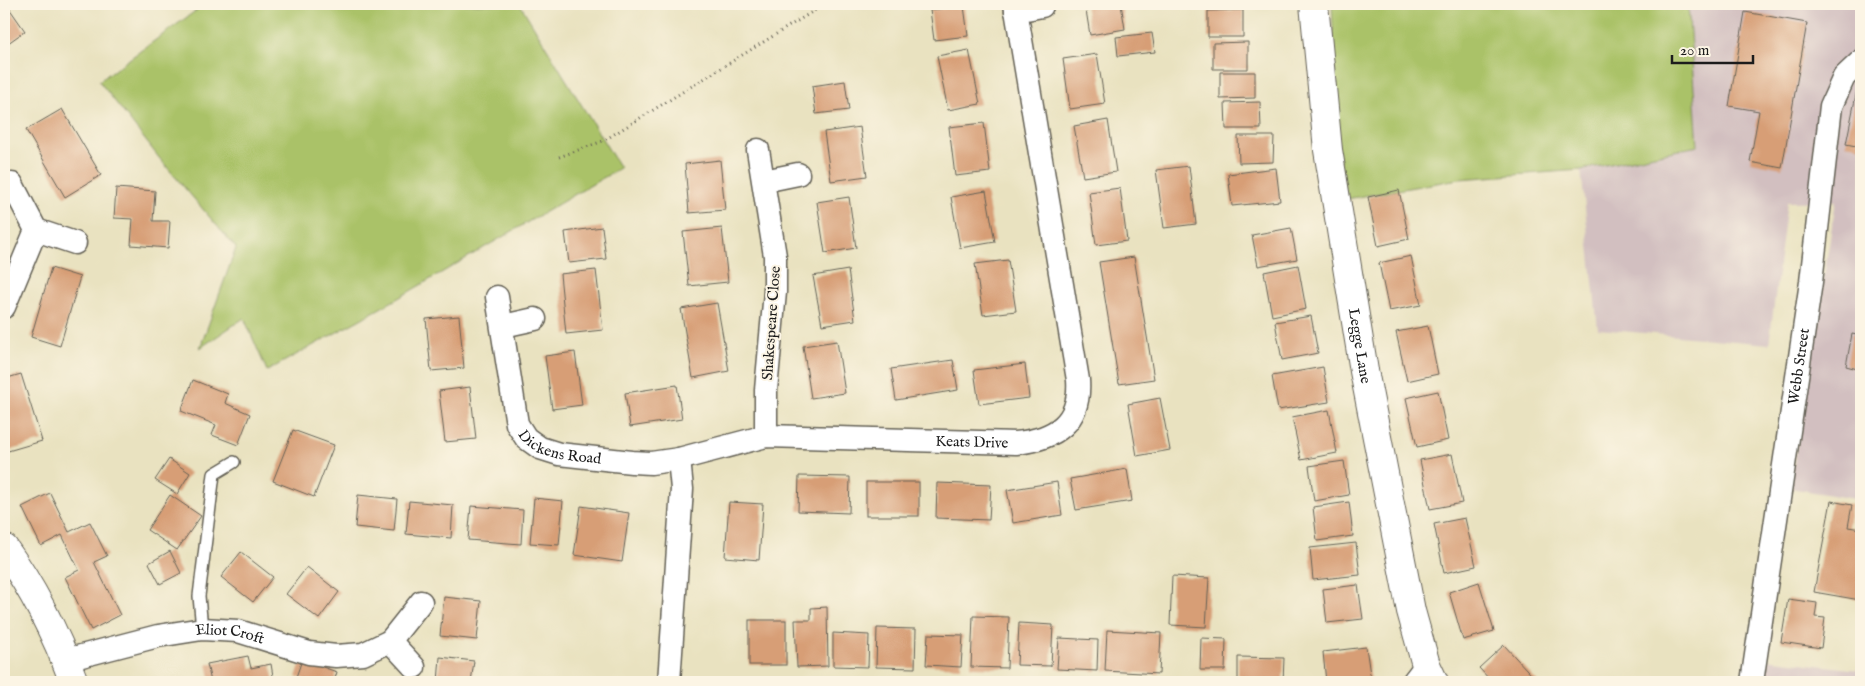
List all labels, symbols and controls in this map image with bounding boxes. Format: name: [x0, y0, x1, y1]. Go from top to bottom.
scale bar: [1672, 32, 1754, 64]
text: 20 m: [1680, 41, 1710, 60]
street label: Shakespeare Close: [758, 265, 785, 381]
street label: Legge Lane: [1344, 307, 1375, 385]
street label: Webb Street: [1784, 327, 1814, 406]
street label: Dickens Road: [513, 426, 603, 469]
street label: Keats Drive: [935, 432, 1009, 453]
street label: Eliot Croft: [194, 620, 267, 649]

